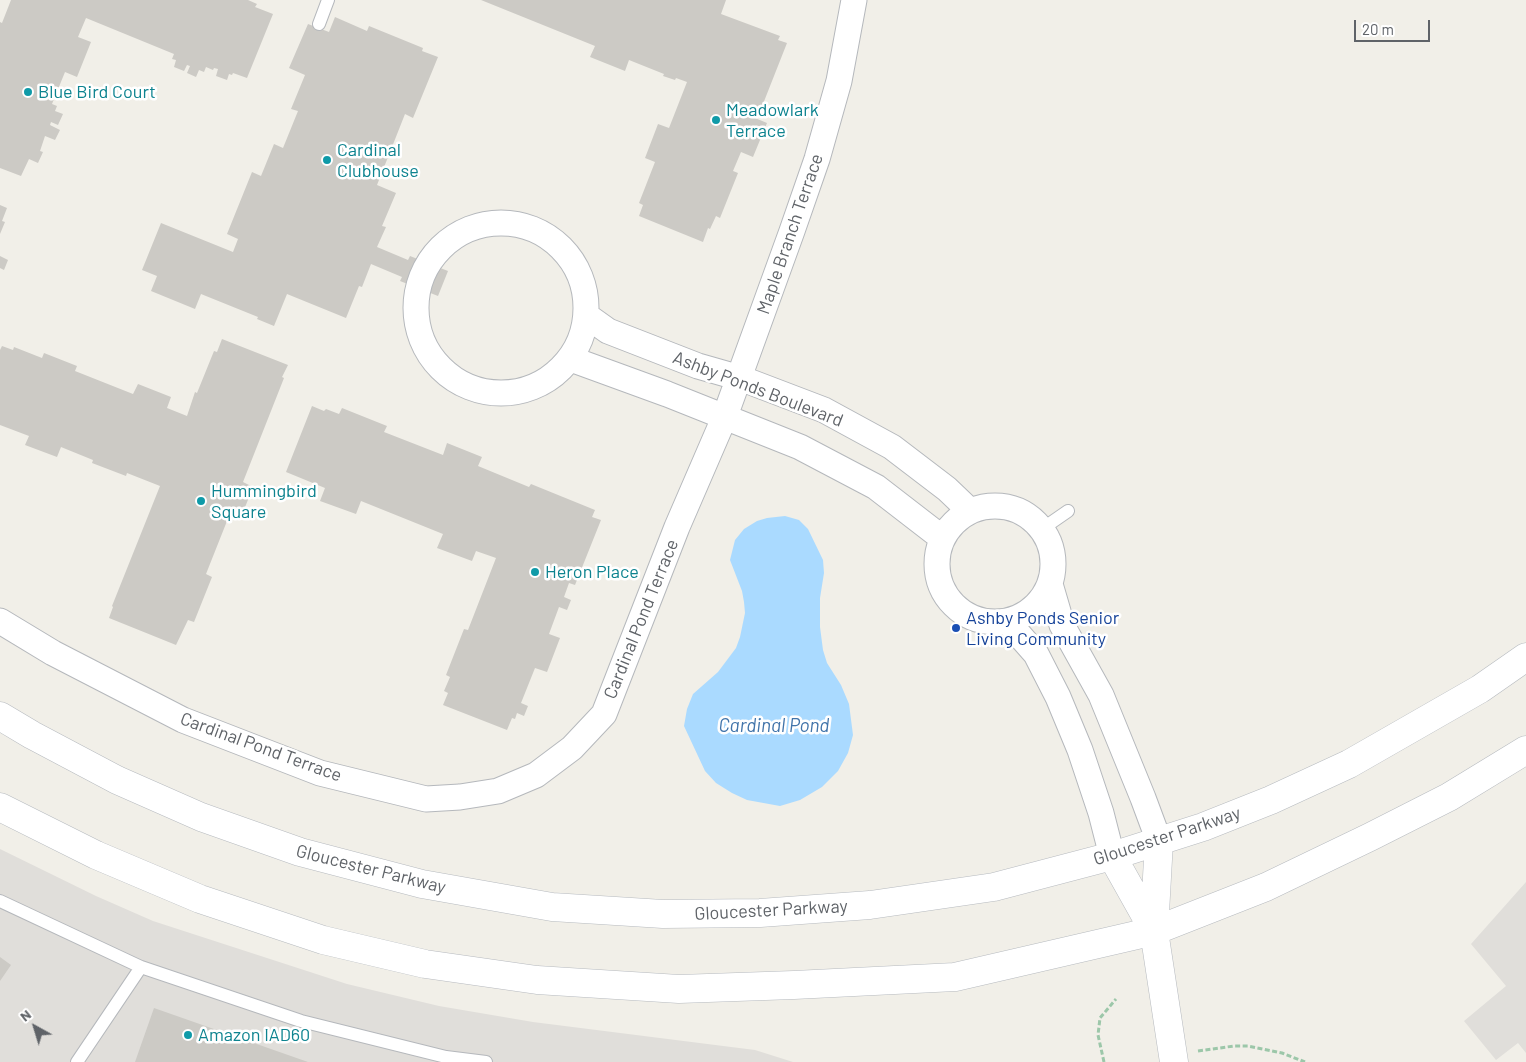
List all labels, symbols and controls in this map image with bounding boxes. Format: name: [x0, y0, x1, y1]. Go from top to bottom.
scale bar: [1356, 10, 1432, 42]
text: 20 m: [1362, 20, 1394, 38]
place label: Blue Bird Court: [38, 81, 156, 103]
marker: Blue Bird Court: [22, 86, 34, 98]
place label: Meadowlark Terrace: [726, 99, 819, 142]
marker: Meadowlark Terrace: [710, 114, 722, 126]
place label: Cardinal Clubhouse: [337, 139, 419, 182]
street label: Maple Branch Terrace: [752, 151, 828, 317]
marker: Cardinal Clubhouse: [321, 154, 333, 166]
street label: Ashby Ponds Boulevard: [670, 347, 846, 431]
place label: Hummingbird Square: [211, 480, 317, 522]
marker: Hummingbird Square: [195, 495, 207, 507]
street label: Cardinal Pond Terrace: [599, 536, 683, 702]
place label: Heron Place: [545, 561, 639, 583]
marker: Heron Place: [529, 566, 541, 578]
place label: Ashby Ponds Senior Living Community: [966, 607, 1119, 650]
marker: Ashby Ponds Senior Living Community: [950, 622, 962, 634]
street label: Cardinal Pond Terrace: [177, 708, 345, 786]
water label: Cardinal Pond: [719, 715, 829, 737]
street label: Gloucester Parkway: [1091, 802, 1243, 870]
street label: Gloucester Parkway: [294, 840, 448, 898]
street label: Gloucester Parkway: [694, 895, 848, 925]
north arrow: [10, 1002, 60, 1052]
text: N: [16, 1005, 34, 1024]
place label: Amazon IAD60: [198, 1024, 310, 1046]
marker: Amazon IAD60: [182, 1029, 194, 1041]

